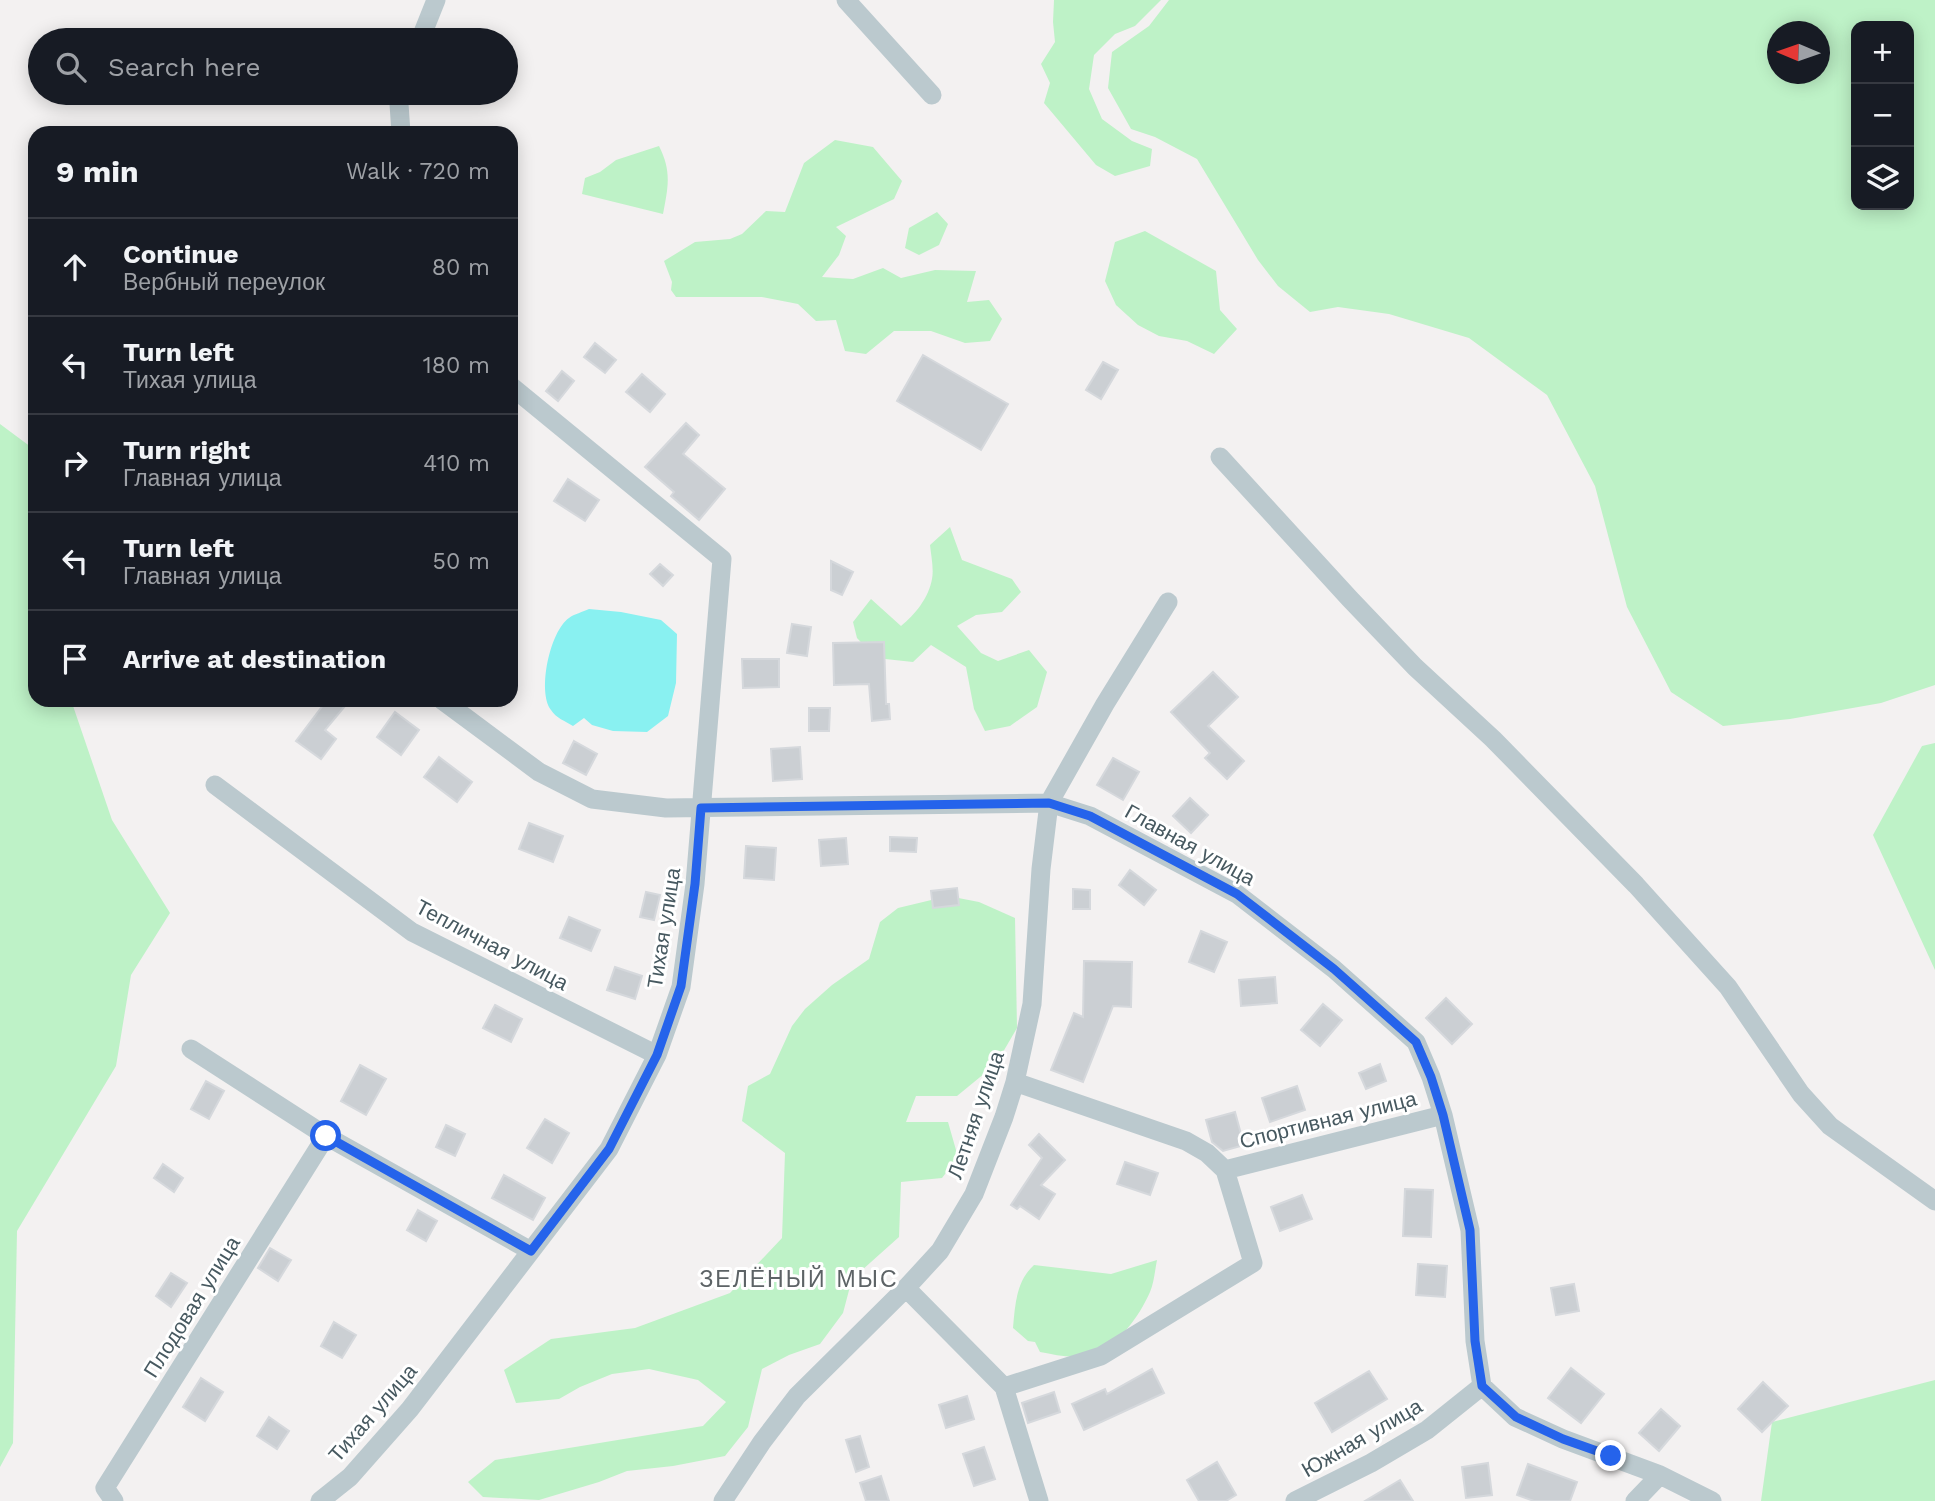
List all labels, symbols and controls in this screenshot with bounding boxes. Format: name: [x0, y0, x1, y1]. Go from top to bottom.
north arrow: [1767, 21, 1830, 84]
map controls: [1851, 21, 1914, 210]
button: +: [1851, 21, 1914, 84]
search box: [28, 28, 518, 105]
icon: search: [52, 48, 90, 86]
text: Search here: [108, 52, 260, 82]
button: −: [1851, 84, 1914, 147]
button: layers: [1851, 147, 1914, 210]
text: 9 min: [56, 154, 139, 189]
text: Walk · 720 m: [346, 158, 490, 185]
text: Continue: [123, 239, 239, 269]
icon: ahead: [56, 248, 94, 286]
text: 80 m: [432, 254, 490, 281]
text: Вербный переулок: [123, 269, 325, 296]
text: Turn left: [123, 337, 234, 367]
icon: left: [56, 346, 94, 384]
text: 180 m: [423, 352, 490, 379]
text: Тихая улица: [123, 367, 256, 394]
text: Turn right: [123, 435, 250, 465]
icon: right: [56, 444, 94, 482]
text: 410 m: [423, 450, 490, 477]
text: Главная улица: [123, 465, 282, 492]
text: Turn left: [123, 533, 234, 563]
icon: left: [56, 542, 94, 580]
text: 50 m: [433, 548, 490, 575]
text: Главная улица: [123, 563, 282, 590]
icon: arrive: [56, 640, 94, 678]
text: Arrive at destination: [123, 644, 386, 674]
street label: Главная улица: [1121, 799, 1260, 891]
street label: Тихая улица: [642, 865, 685, 990]
street label: Тепличная улица: [412, 894, 573, 995]
street label: Летняя улица: [942, 1047, 1009, 1182]
street label: Спортивная улица: [1237, 1085, 1419, 1154]
route start: [310, 1120, 341, 1151]
street label: Плодовая улица: [138, 1231, 245, 1382]
district label: ЗЕЛЁНЫЙ МЫС: [699, 1265, 899, 1293]
street label: Тихая улица: [323, 1358, 422, 1467]
street label: Южная улица: [1297, 1393, 1427, 1482]
route end: [1595, 1440, 1626, 1471]

